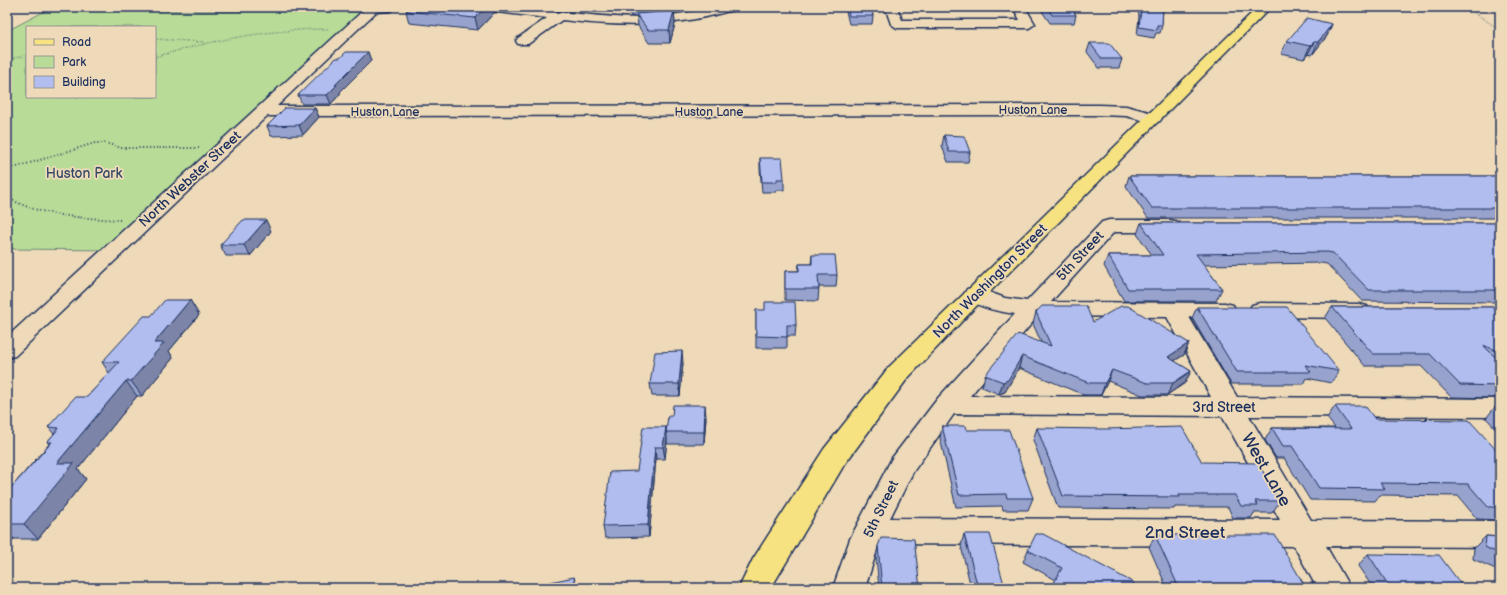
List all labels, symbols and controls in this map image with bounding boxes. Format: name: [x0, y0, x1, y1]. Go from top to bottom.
legend: [26, 26, 156, 98]
text: Road: [62, 35, 91, 50]
text: Park: [62, 55, 86, 70]
text: Building: [62, 75, 106, 90]
street label: Huston Lane: [999, 103, 1067, 118]
street label: Huston Lane: [351, 105, 419, 120]
street label: Huston Lane: [675, 105, 743, 120]
street label: North Webster Street: [135, 127, 245, 231]
park label: Huston Park: [46, 165, 122, 182]
street label: North Washington Street: [929, 220, 1051, 342]
street label: 5th Street: [1053, 227, 1108, 284]
street label: 3rd Street: [1192, 399, 1256, 416]
street label: West Lane: [1237, 430, 1295, 510]
street label: 5th Street: [860, 477, 903, 541]
street label: 2nd Street: [1145, 523, 1226, 543]

